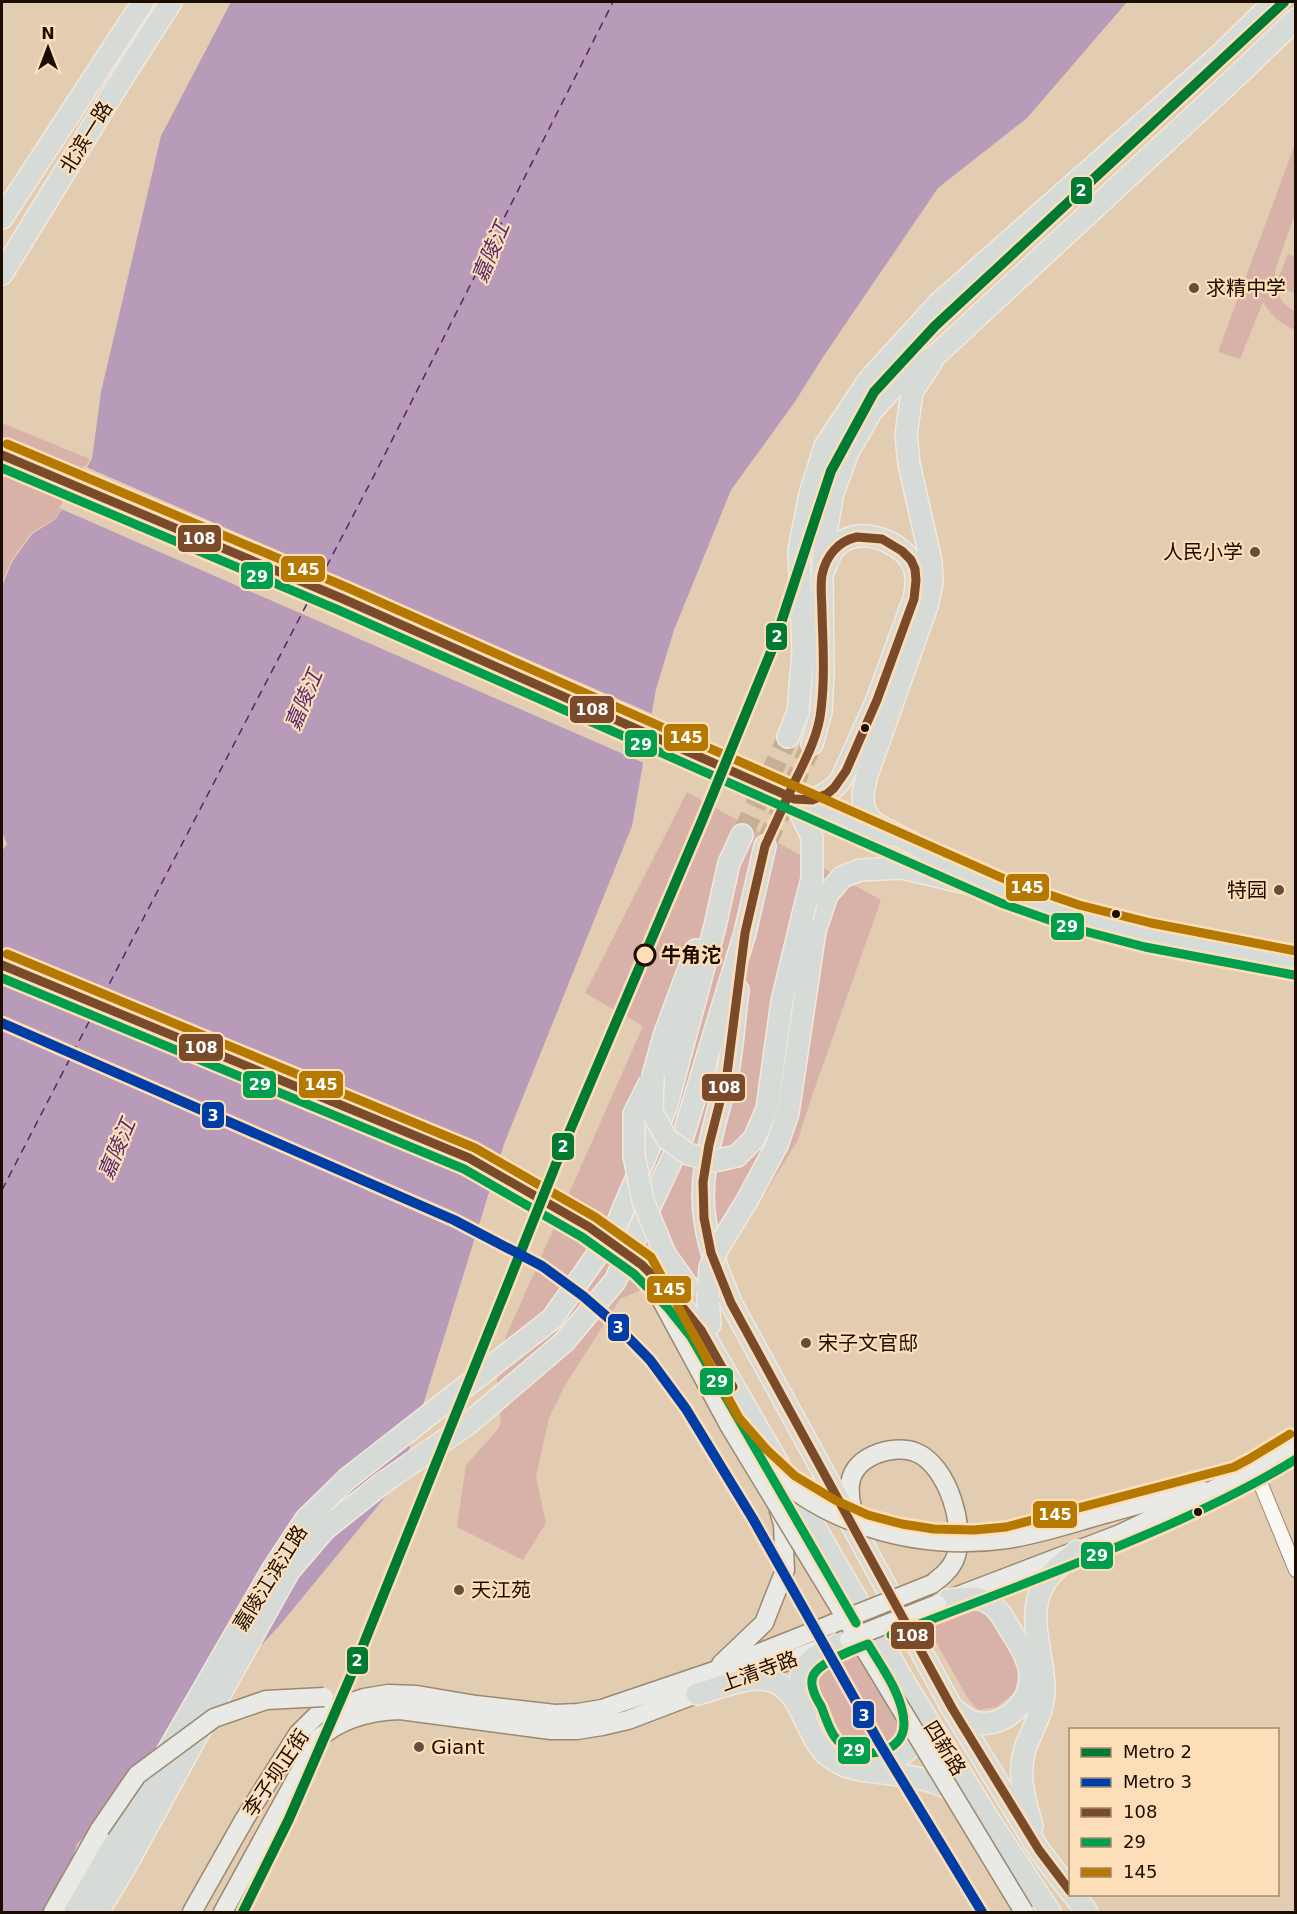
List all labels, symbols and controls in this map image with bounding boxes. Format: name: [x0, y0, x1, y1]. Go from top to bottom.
north arrow: [18, 18, 78, 78]
text: N: [41, 24, 55, 43]
street label: 北滨一路: [55, 97, 117, 177]
line badge: 2: [1070, 176, 1093, 205]
text: 2: [1075, 181, 1087, 200]
water label: 嘉陵江: [468, 216, 515, 286]
place label: 求精中学: [1206, 276, 1286, 300]
marker: 求精中学: [1187, 281, 1201, 295]
line badge: 108: [177, 524, 222, 553]
text: 108: [182, 529, 216, 548]
place label: 人民小学: [1163, 540, 1243, 564]
marker: 人民小学: [1248, 545, 1262, 559]
line badge: 145: [280, 555, 326, 583]
text: 145: [286, 560, 320, 579]
line badge: 29: [240, 561, 274, 590]
text: 29: [246, 567, 268, 586]
line badge: 2: [765, 622, 788, 651]
text: 2: [771, 627, 783, 646]
water label: 嘉陵江: [281, 664, 328, 734]
line badge: 108: [569, 695, 615, 724]
text: 108: [575, 700, 609, 719]
unlabelled marker: [859, 722, 871, 734]
line badge: 145: [663, 723, 709, 752]
text: 145: [669, 728, 703, 747]
line badge: 29: [624, 729, 658, 758]
text: 29: [630, 735, 652, 754]
line badge: 145: [1005, 873, 1050, 902]
text: 145: [1010, 878, 1044, 897]
place label: 特园: [1227, 878, 1267, 902]
marker: 特园: [1272, 883, 1286, 897]
unlabelled marker: [1110, 908, 1122, 920]
line badge: 29: [1050, 912, 1085, 941]
text: 29: [1056, 917, 1078, 936]
place label: 牛角沱: [661, 943, 721, 967]
marker: 牛角沱: [634, 944, 656, 966]
line badge: 108: [178, 1033, 224, 1062]
text: 108: [184, 1038, 218, 1057]
line badge: 29: [242, 1070, 277, 1099]
line badge: 145: [298, 1070, 344, 1099]
line badge: 108: [701, 1073, 746, 1102]
text: 29: [249, 1075, 271, 1094]
text: 145: [304, 1075, 338, 1094]
text: 108: [707, 1078, 741, 1097]
line badge: 3: [201, 1101, 225, 1129]
text: 3: [207, 1106, 219, 1125]
water label: 嘉陵江: [94, 1113, 141, 1183]
line badge: 2: [551, 1132, 575, 1161]
text: 2: [557, 1137, 569, 1156]
line badge: 145: [646, 1275, 692, 1304]
text: 145: [652, 1280, 686, 1299]
line badge: 3: [607, 1313, 630, 1342]
text: 3: [612, 1318, 624, 1337]
place label: 宋子文官邸: [818, 1331, 918, 1355]
marker: 宋子文官邸: [799, 1336, 813, 1350]
line badge: 29: [699, 1367, 734, 1396]
text: 29: [706, 1372, 728, 1391]
line badge: 145: [1032, 1500, 1078, 1529]
text: 145: [1038, 1505, 1072, 1524]
unlabelled marker: [1192, 1506, 1204, 1518]
street label: 嘉陵江滨江路: [228, 1521, 312, 1635]
line badge: 29: [1080, 1541, 1114, 1570]
text: 29: [1086, 1546, 1108, 1565]
place label: 天江苑: [471, 1578, 531, 1602]
marker: 天江苑: [452, 1583, 466, 1597]
line badge: 108: [890, 1621, 935, 1650]
text: 108: [895, 1626, 929, 1645]
line badge: 2: [346, 1646, 369, 1675]
street label: 上清寺路: [717, 1646, 801, 1696]
text: 2: [351, 1651, 363, 1670]
line badge: 3: [852, 1700, 875, 1729]
text: 3: [858, 1706, 870, 1725]
street label: 四新路: [919, 1716, 971, 1780]
street label: 李子坝正街: [238, 1725, 314, 1821]
legend: [1069, 1728, 1279, 1896]
place label: Giant: [431, 1735, 485, 1759]
line badge: 29: [837, 1736, 871, 1765]
marker: Giant: [412, 1740, 426, 1754]
text: 29: [843, 1741, 865, 1760]
text: Metro 2: [1123, 1741, 1192, 1762]
text: Metro 3: [1123, 1771, 1192, 1792]
text: 108: [1123, 1801, 1157, 1822]
text: 29: [1123, 1831, 1146, 1852]
text: 145: [1123, 1861, 1157, 1882]

